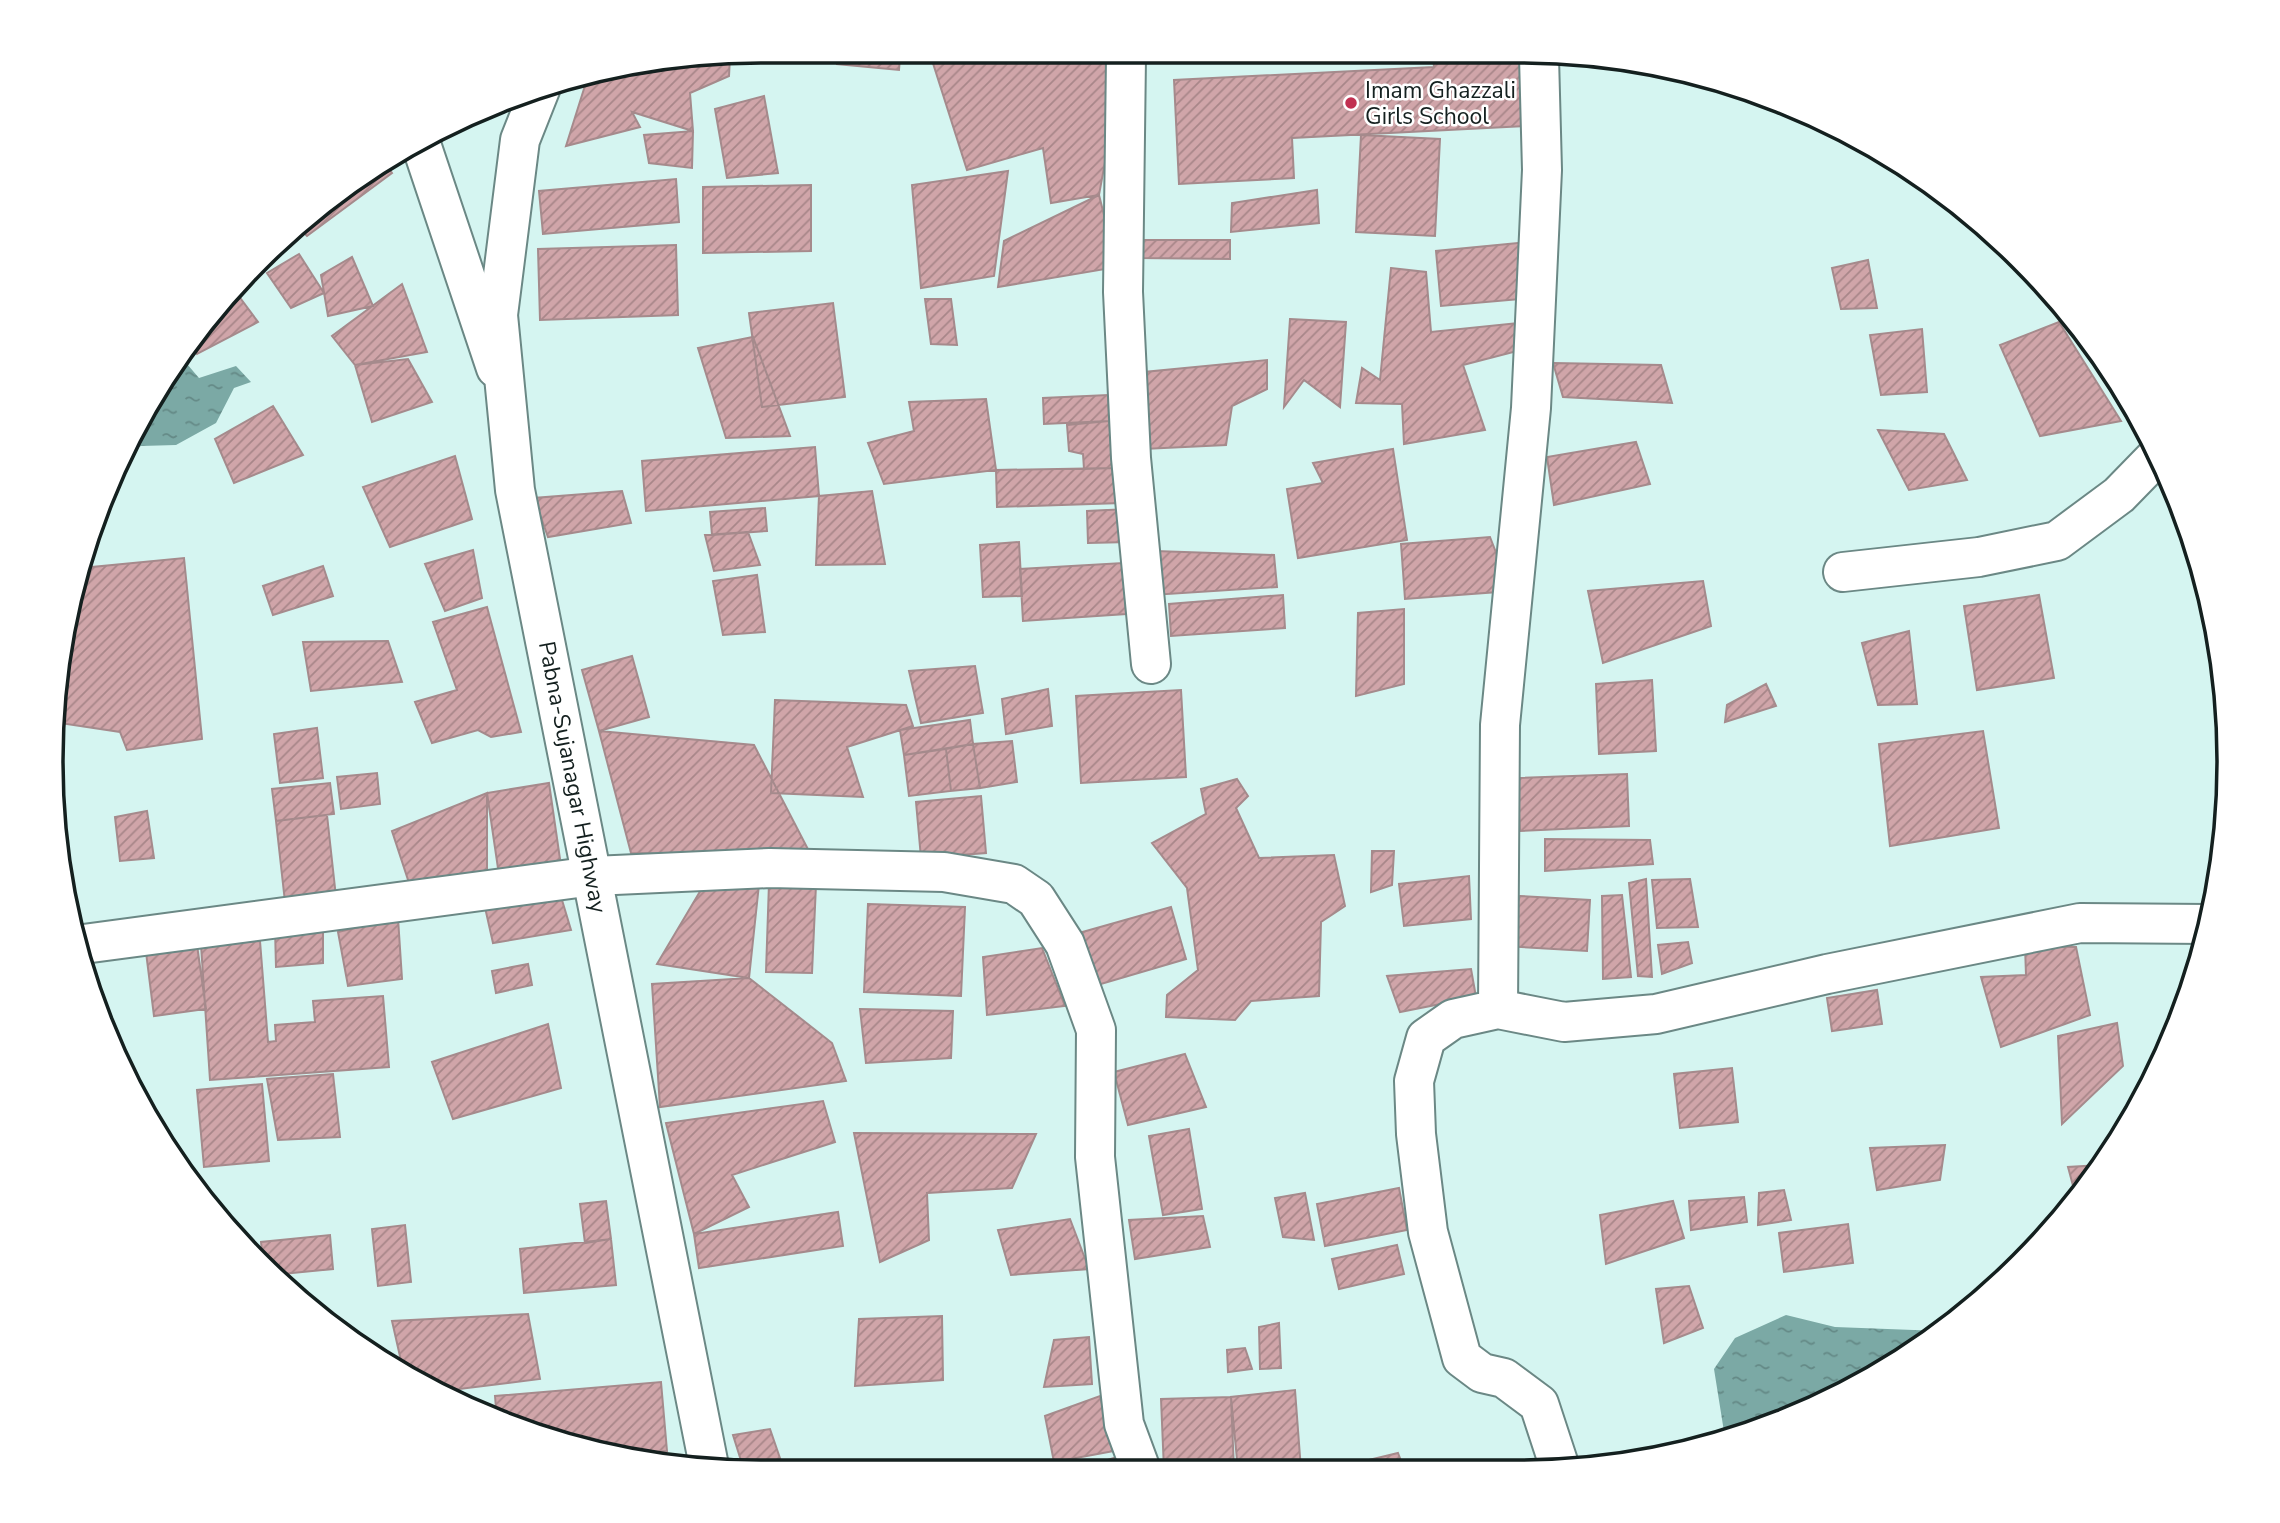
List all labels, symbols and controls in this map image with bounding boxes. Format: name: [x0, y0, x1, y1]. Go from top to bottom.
place label: Imam Ghazzali Girls School: [1365, 75, 1516, 132]
marker: Imam Ghazzali Girls School: [1343, 95, 1359, 111]
street label: Pabna-Sujanagar Highway: [531, 639, 614, 916]

